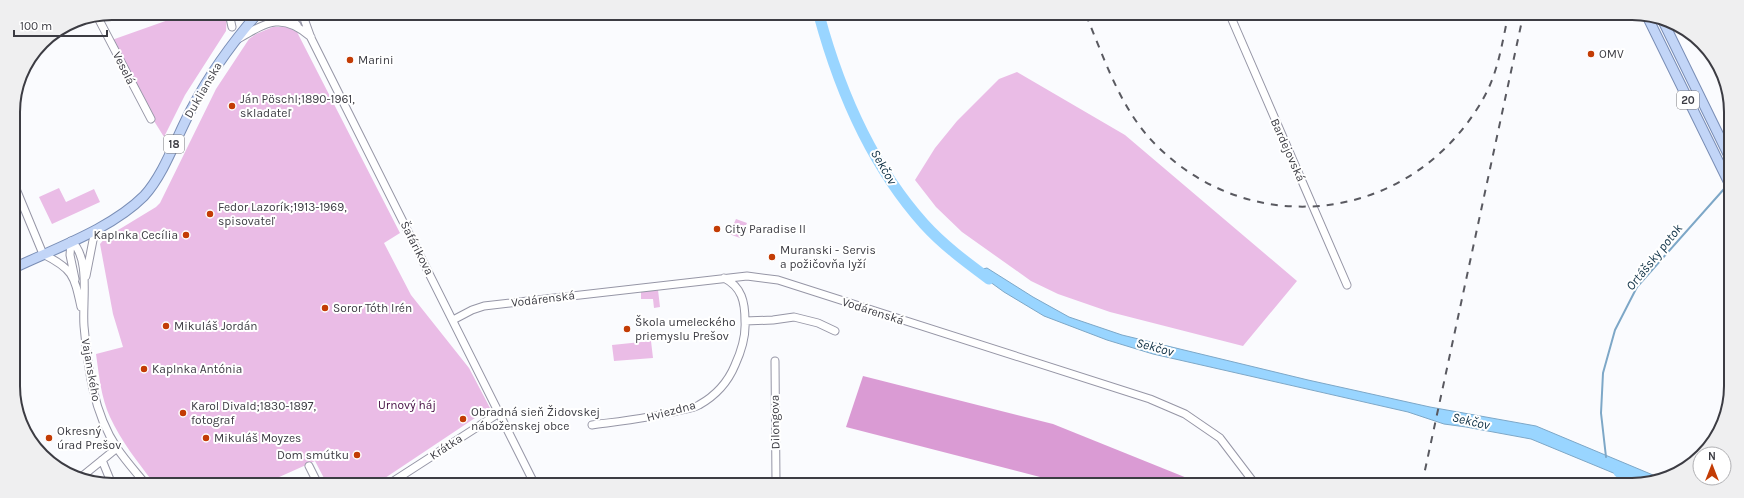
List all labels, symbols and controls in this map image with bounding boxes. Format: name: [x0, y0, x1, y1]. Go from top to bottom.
scale bar: [14, 12, 107, 38]
text: 100 m: [20, 19, 52, 33]
place label: OMV: [1599, 47, 1624, 61]
street label: Veselá: [110, 49, 138, 87]
marker: OMV: [1586, 49, 1596, 59]
place label: Marini: [358, 53, 394, 67]
marker: Marini: [345, 55, 355, 65]
street label: Duklianska: [181, 59, 225, 121]
road number: 20: [1677, 91, 1699, 109]
place label: Ján Pöschl;1890-1961, skladateľ: [240, 92, 355, 120]
marker: Ján Pöschl;1890-1961, skladateľ: [227, 101, 237, 111]
street label: Bardejovská: [1268, 116, 1308, 184]
road number: 18: [164, 135, 184, 153]
water label: Sekčov: [868, 147, 901, 188]
place label: Fedor Lazorík;1913-1969, spisovateľ: [218, 200, 347, 228]
marker: Fedor Lazorík;1913-1969, spisovateľ: [205, 209, 215, 219]
street label: Šafárikova: [397, 218, 437, 277]
water label: Ortášsky potok: [1623, 221, 1686, 293]
place label: City Paradise II: [725, 222, 806, 236]
marker: City Paradise II: [712, 224, 722, 234]
place label: Kaplnka Cecília: [93, 228, 178, 242]
marker: Kaplnka Cecília: [181, 230, 191, 240]
place label: Muranski - Servis a požičovňa lyží: [780, 243, 876, 271]
marker: Muranski - Servis a požičovňa lyží: [767, 252, 777, 262]
street label: Vodárenská: [510, 288, 576, 310]
street label: Vodárenská: [840, 294, 906, 328]
place label: Soror Tóth Irén: [333, 301, 412, 315]
marker: Soror Tóth Irén: [320, 303, 330, 313]
place label: Škola umeleckého priemyslu Prešov: [635, 314, 735, 343]
place label: Mikuláš Jordán: [174, 319, 258, 333]
marker: Mikuláš Jordán: [161, 321, 171, 331]
marker: Škola umeleckého priemyslu Prešov: [622, 324, 632, 334]
water label: Sekčov: [1135, 335, 1176, 359]
street label: Vajanského: [79, 337, 103, 403]
place label: Kaplnka Antónia: [152, 362, 242, 376]
marker: Kaplnka Antónia: [139, 364, 149, 374]
street label: Dilongova: [768, 395, 782, 449]
park label: Urnový háj: [378, 398, 436, 412]
street label: Hviezdna: [645, 398, 697, 424]
place label: Karol Divald;1830-1897, fotograf: [191, 399, 316, 427]
place label: Obradná sieň Židovskej náboženskej obce: [471, 404, 600, 433]
marker: Karol Divald;1830-1897, fotograf: [178, 408, 188, 418]
water label: Sekčov: [1451, 409, 1492, 433]
marker: Obradná sieň Židovskej náboženskej obce: [458, 414, 468, 424]
place label: Okresný úrad Prešov: [57, 424, 121, 452]
place label: Mikuláš Moyzes: [214, 431, 301, 445]
street label: Krátka: [427, 431, 465, 463]
marker: Okresný úrad Prešov: [44, 433, 54, 443]
marker: Mikuláš Moyzes: [201, 433, 211, 443]
north arrow: [1692, 446, 1732, 486]
place label: Dom smútku: [277, 448, 349, 462]
marker: Dom smútku: [352, 450, 362, 460]
text: N: [1708, 450, 1716, 463]

